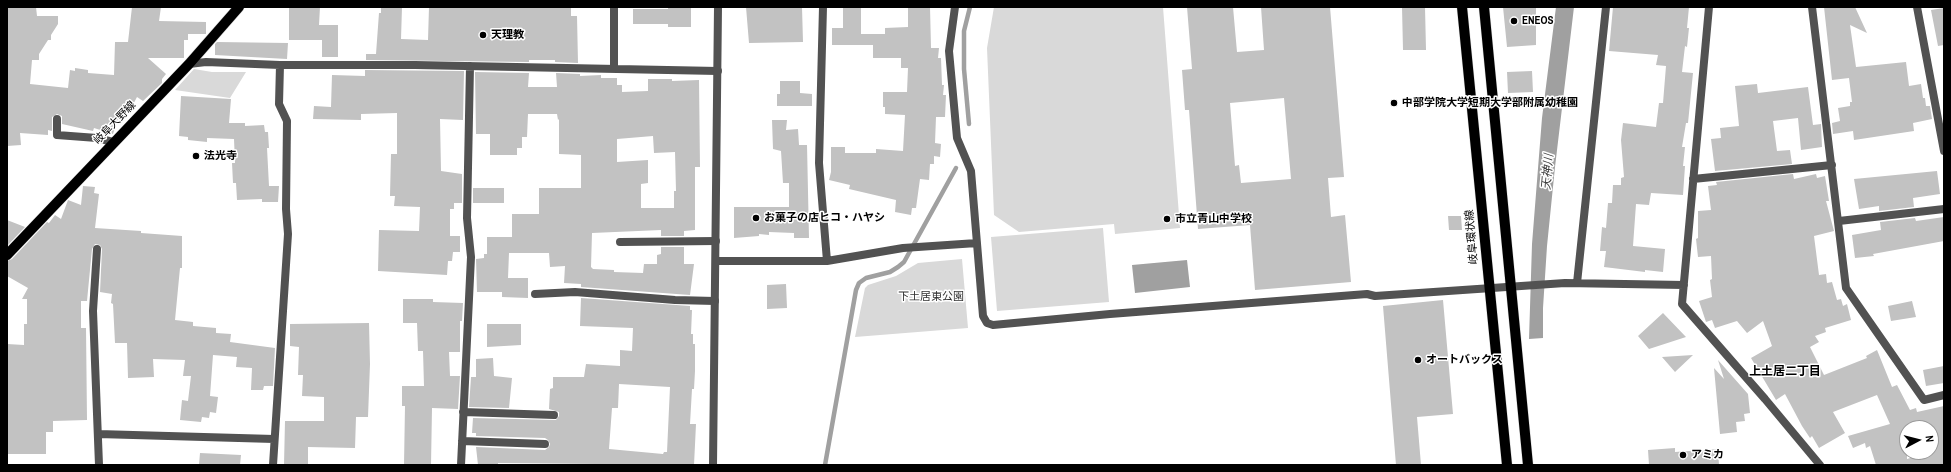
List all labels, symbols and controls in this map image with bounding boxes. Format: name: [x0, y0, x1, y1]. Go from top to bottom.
place label: ENEOS: [1522, 14, 1554, 28]
marker: ENEOS: [1509, 16, 1519, 26]
place label: 天理教: [491, 28, 524, 42]
marker: 天理教: [478, 30, 488, 40]
place label: 中部学院大学短期大学部附属幼稚園: [1402, 96, 1578, 110]
marker: 中部学院大学短期大学部附属幼稚園: [1389, 98, 1399, 108]
street label: 岐阜大野線: [91, 99, 139, 147]
place label: 法光寺: [204, 149, 237, 163]
marker: 法光寺: [191, 151, 201, 161]
water label: 天神川: [1539, 153, 1557, 191]
street label: 岐阜環状線: [1463, 209, 1481, 265]
place label: お菓子の店ヒコ・ハヤシ: [764, 211, 885, 225]
place label: 市立青山中学校: [1175, 212, 1252, 226]
marker: お菓子の店ヒコ・ハヤシ: [751, 213, 761, 223]
marker: 市立青山中学校: [1162, 214, 1172, 224]
park label: 下土居東公園: [898, 290, 964, 304]
place label: オートバックス: [1426, 353, 1503, 367]
marker: オートバックス: [1413, 355, 1423, 365]
district label: 上土居二丁目: [1749, 365, 1821, 379]
north arrow: [1899, 420, 1939, 460]
text: N: [1923, 435, 1937, 443]
place label: アミカ: [1691, 448, 1724, 462]
marker: アミカ: [1678, 450, 1688, 460]

